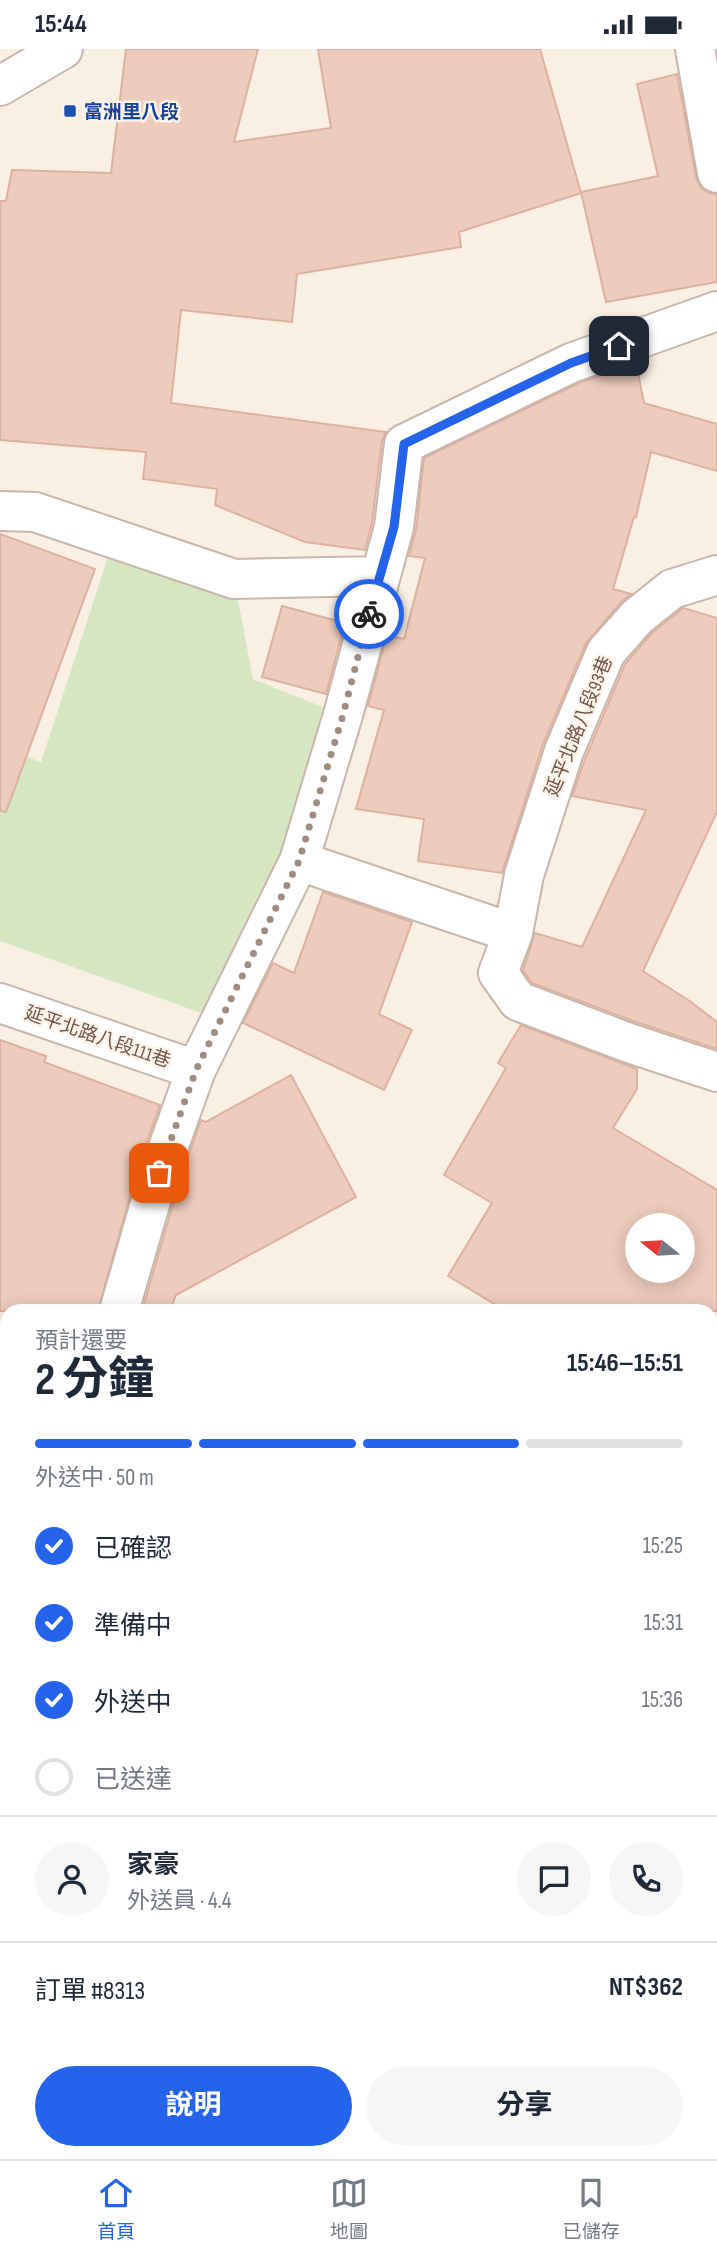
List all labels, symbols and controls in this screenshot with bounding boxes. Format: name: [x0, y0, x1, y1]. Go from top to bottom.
text: 15:44: [35, 9, 87, 40]
place label: 富洲里八段: [84, 101, 179, 124]
marker: 富洲里八段: [62, 103, 78, 119]
pin: [589, 316, 649, 376]
icon: home: [600, 327, 638, 365]
courier: [334, 579, 404, 649]
icon: bike: [350, 595, 388, 633]
street label: 延平北路八段93巷: [541, 653, 618, 800]
street label: 延平北路八段111巷: [21, 1002, 174, 1073]
pin: [129, 1143, 189, 1203]
icon: bag: [140, 1154, 178, 1192]
north arrow: [625, 1213, 695, 1283]
map controls: [625, 1213, 695, 1283]
text: 預計還要: [35, 1327, 127, 1355]
text: 15:46–15:51: [567, 1348, 683, 1379]
text: 2 分鐘: [35, 1353, 154, 1408]
text: 外送中 · 50 m: [35, 1464, 154, 1492]
icon: check: [35, 1527, 73, 1565]
text: 15:25: [643, 1532, 683, 1560]
text: 已確認: [94, 1534, 172, 1565]
icon: check: [35, 1604, 73, 1642]
text: 15:31: [644, 1609, 683, 1637]
text: 準備中: [94, 1611, 172, 1642]
icon: check: [35, 1681, 73, 1719]
text: 15:36: [642, 1686, 683, 1714]
text: 外送中: [94, 1688, 172, 1719]
text: 已送達: [94, 1765, 172, 1796]
button: person: [35, 1842, 109, 1916]
button: chat: [517, 1842, 591, 1916]
button: phone: [609, 1842, 683, 1916]
text: 家豪: [127, 1850, 179, 1881]
text: 外送員 · 4.4: [127, 1887, 231, 1915]
text: NT$362: [609, 1972, 683, 2003]
text: 訂單 #8313: [35, 1976, 145, 2007]
button: 說明: [35, 2066, 352, 2146]
button: 分享: [366, 2066, 683, 2146]
tab: 首頁: [97, 2174, 135, 2244]
tab: 地圖: [330, 2174, 368, 2244]
tab: 已儲存: [563, 2174, 620, 2244]

